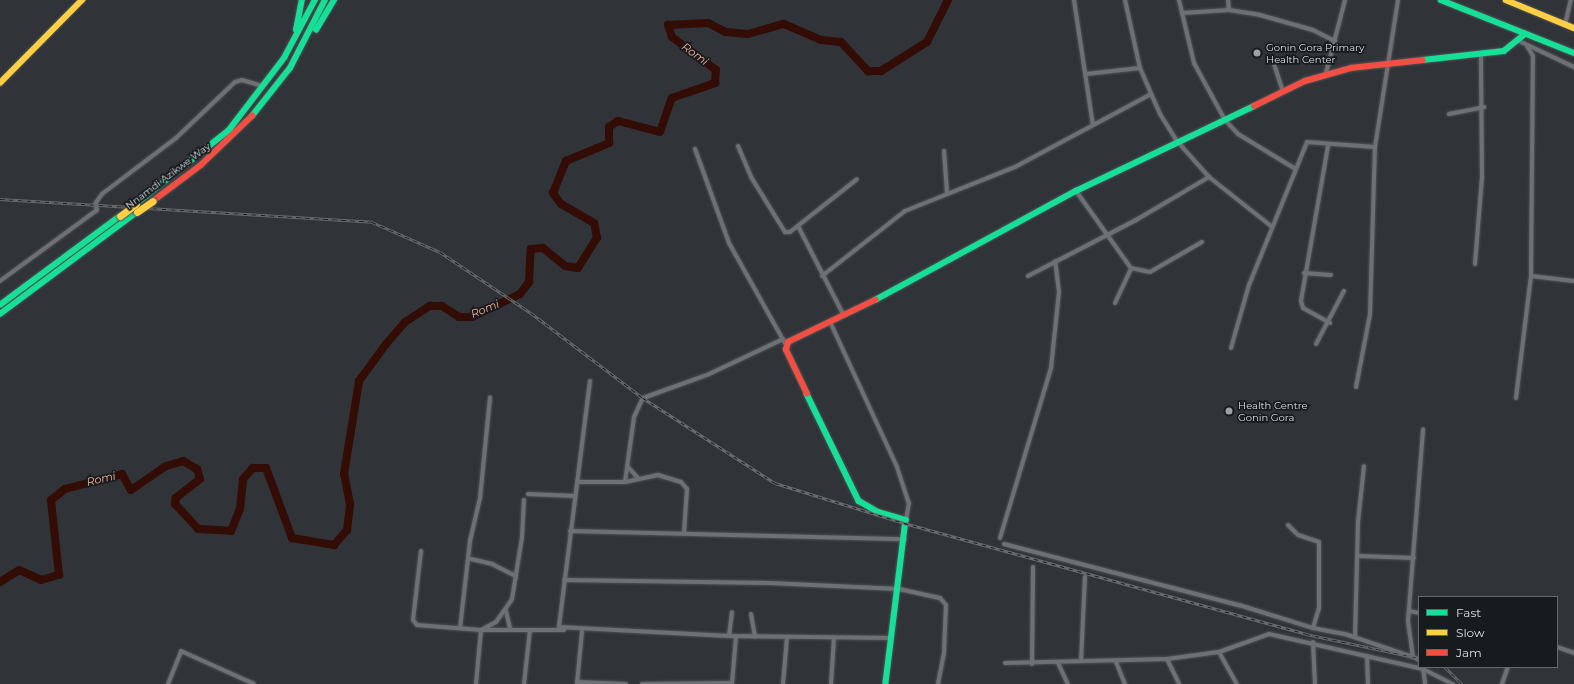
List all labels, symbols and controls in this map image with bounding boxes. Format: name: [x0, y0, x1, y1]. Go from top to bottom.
water label: Romi: [679, 40, 711, 68]
place label: Gonin Gora Primary Health Center: [1266, 41, 1364, 64]
marker: Gonin Gora Primary Health Center: [1251, 47, 1263, 59]
street label: Nnamdi Azikwe Way: [123, 140, 213, 212]
water label: Romi: [469, 297, 501, 321]
place label: Health Centre Gonin Gora: [1238, 399, 1308, 422]
marker: Health Centre Gonin Gora: [1223, 405, 1235, 417]
water label: Romi: [85, 469, 117, 489]
legend: [1418, 596, 1558, 668]
text: Fast: [1456, 605, 1481, 620]
text: Slow: [1456, 625, 1485, 640]
text: Jam: [1456, 645, 1482, 660]

